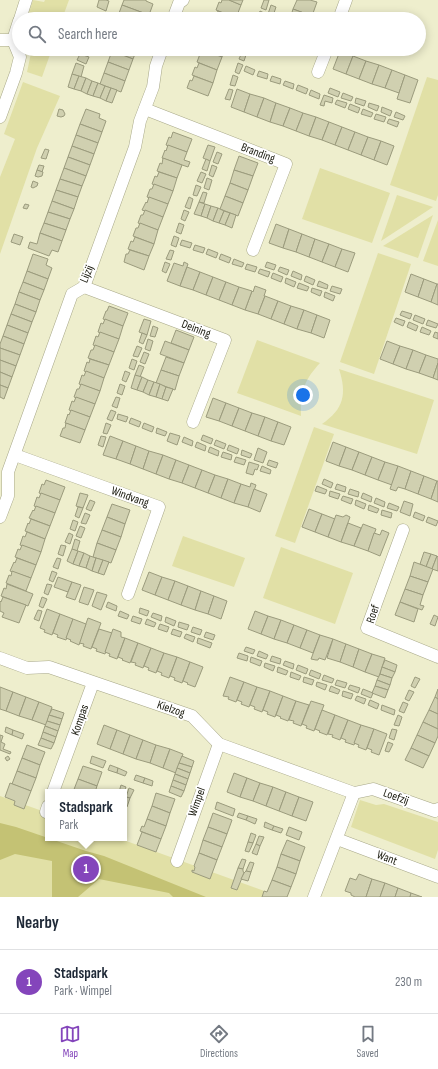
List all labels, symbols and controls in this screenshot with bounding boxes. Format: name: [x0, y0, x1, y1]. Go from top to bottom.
search box: [12, 12, 426, 56]
icon: search: [26, 23, 48, 45]
text: Search here: [58, 25, 118, 44]
street label: Branding: [239, 140, 277, 166]
street label: Lijzij: [77, 263, 97, 285]
street label: Deining: [179, 317, 213, 341]
your location: [293, 385, 313, 405]
street label: Windvang: [109, 483, 151, 511]
street label: Roef: [363, 602, 383, 625]
street label: Kielzog: [155, 697, 187, 721]
street label: Kompas: [68, 703, 92, 737]
street label: Wimpel: [185, 785, 209, 819]
street label: Loefzij: [381, 785, 411, 809]
popup: [45, 789, 127, 841]
text: Stadspark: [59, 798, 113, 817]
text: Park: [59, 817, 78, 833]
street label: Want: [375, 847, 400, 869]
pin: 1: [73, 854, 99, 884]
text: Nearby: [16, 913, 59, 933]
text: Stadspark: [54, 964, 108, 983]
text: 1: [26, 974, 32, 990]
text: 230 m: [395, 974, 422, 990]
text: Park · Wimpel: [54, 983, 112, 999]
tab: Map: [59, 1023, 81, 1060]
tab: Directions: [200, 1023, 238, 1060]
tab: Saved: [357, 1023, 379, 1060]

